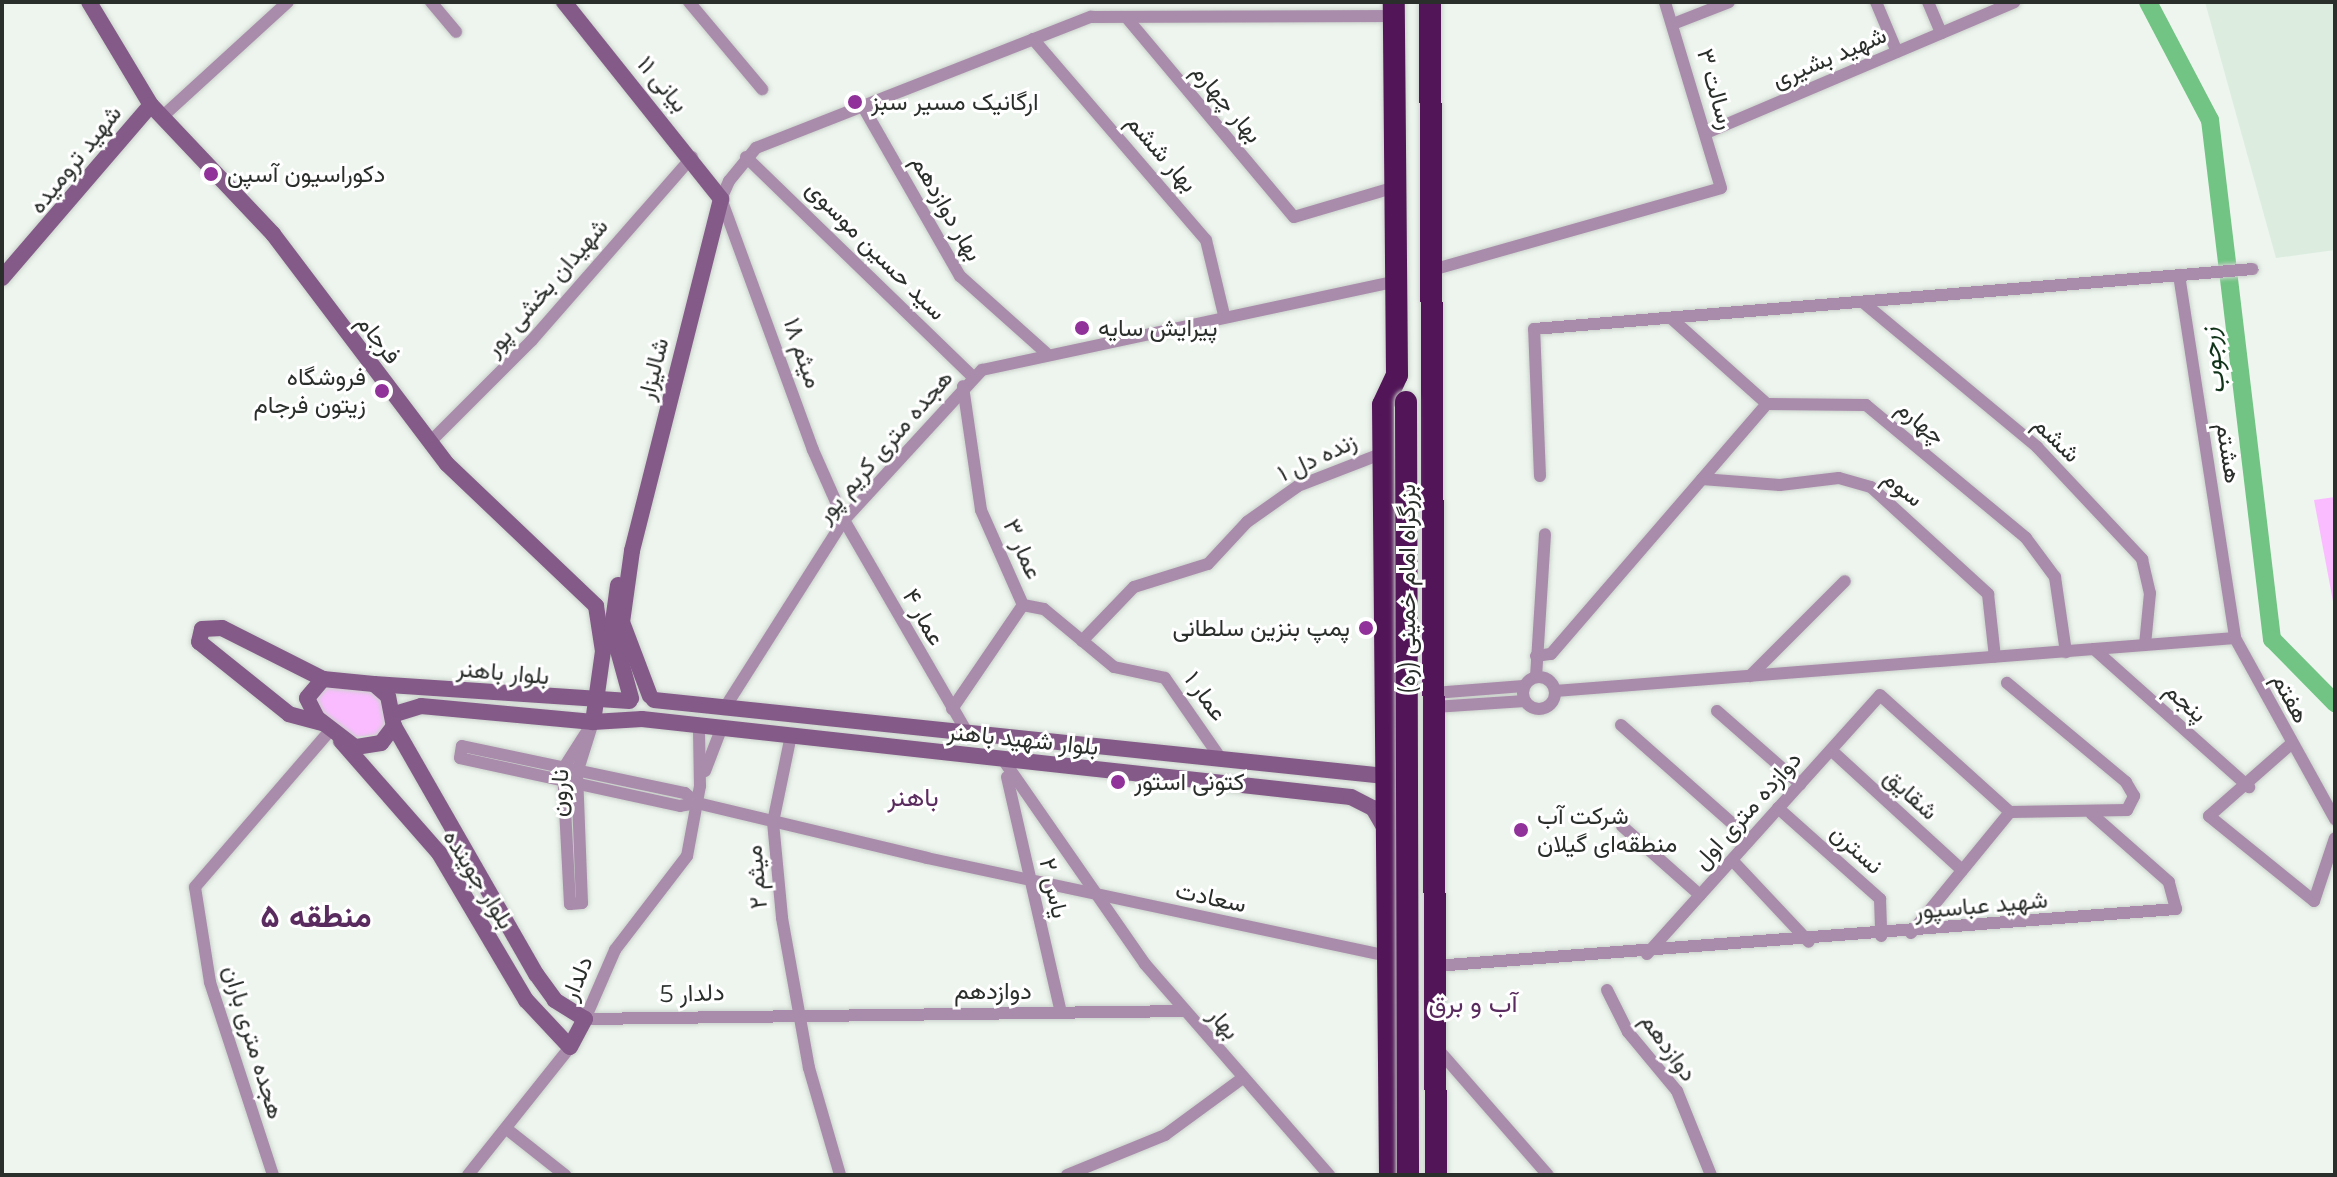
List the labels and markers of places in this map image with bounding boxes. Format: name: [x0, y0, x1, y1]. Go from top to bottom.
place label: ارگانیک مسیر سبز: [871, 88, 1039, 116]
marker: ارگانیک مسیر سبز: [846, 93, 864, 111]
place label: دکوراسیون آسپن: [227, 160, 385, 188]
marker: دکوراسیون آسپن: [202, 165, 220, 183]
place label: پیرایش سایه: [1098, 314, 1218, 342]
marker: پیرایش سایه: [1073, 319, 1091, 337]
place label: فروشگاه زیتون فرجام: [254, 363, 366, 419]
marker: فروشگاه زیتون فرجام: [373, 382, 391, 400]
place label: پمپ بنزین سلطانی: [1172, 614, 1350, 642]
marker: پمپ بنزین سلطانی: [1357, 619, 1375, 637]
place label: کتونی استور: [1134, 768, 1245, 796]
marker: کتونی استور: [1109, 773, 1127, 791]
place label: شرکت آب منطقه‌ای گیلان: [1537, 802, 1677, 858]
marker: شرکت آب منطقه‌ای گیلان: [1512, 821, 1530, 839]

